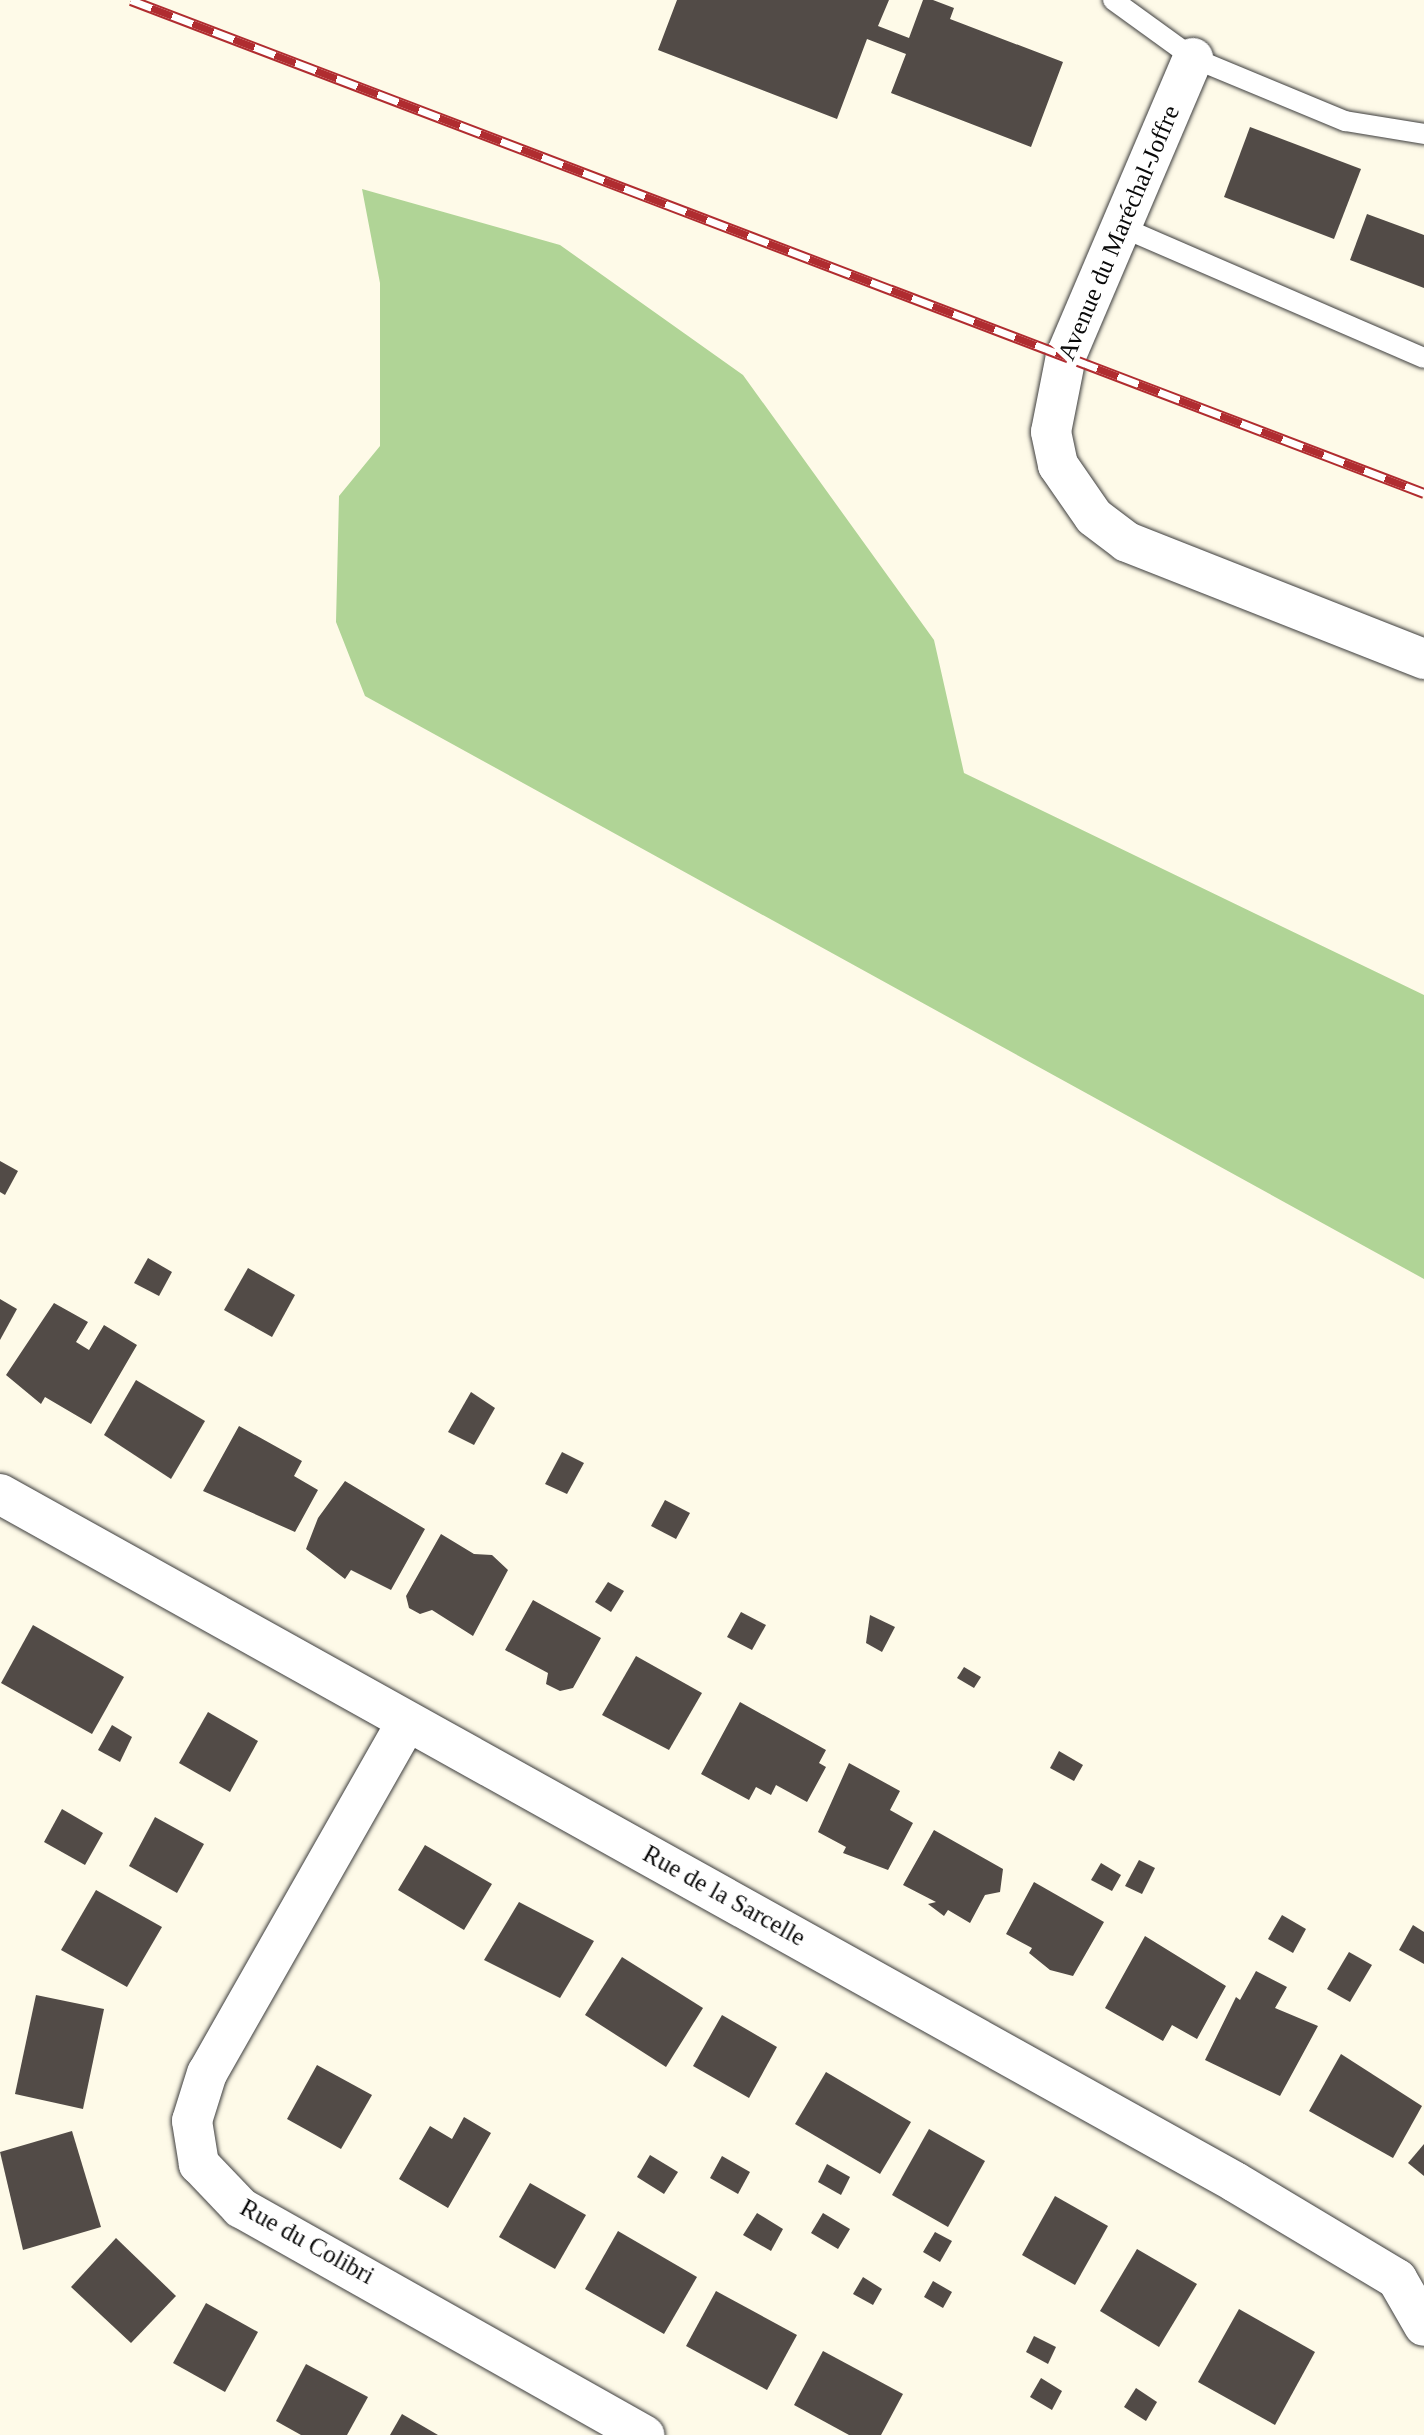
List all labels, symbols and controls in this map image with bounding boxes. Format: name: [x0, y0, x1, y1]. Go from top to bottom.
street label: Avenue du Maréchal-Joffre: [1052, 101, 1186, 365]
street label: Rue de la Sarcelle: [638, 1839, 810, 1953]
street label: Rue du Colibri: [235, 2193, 379, 2291]

